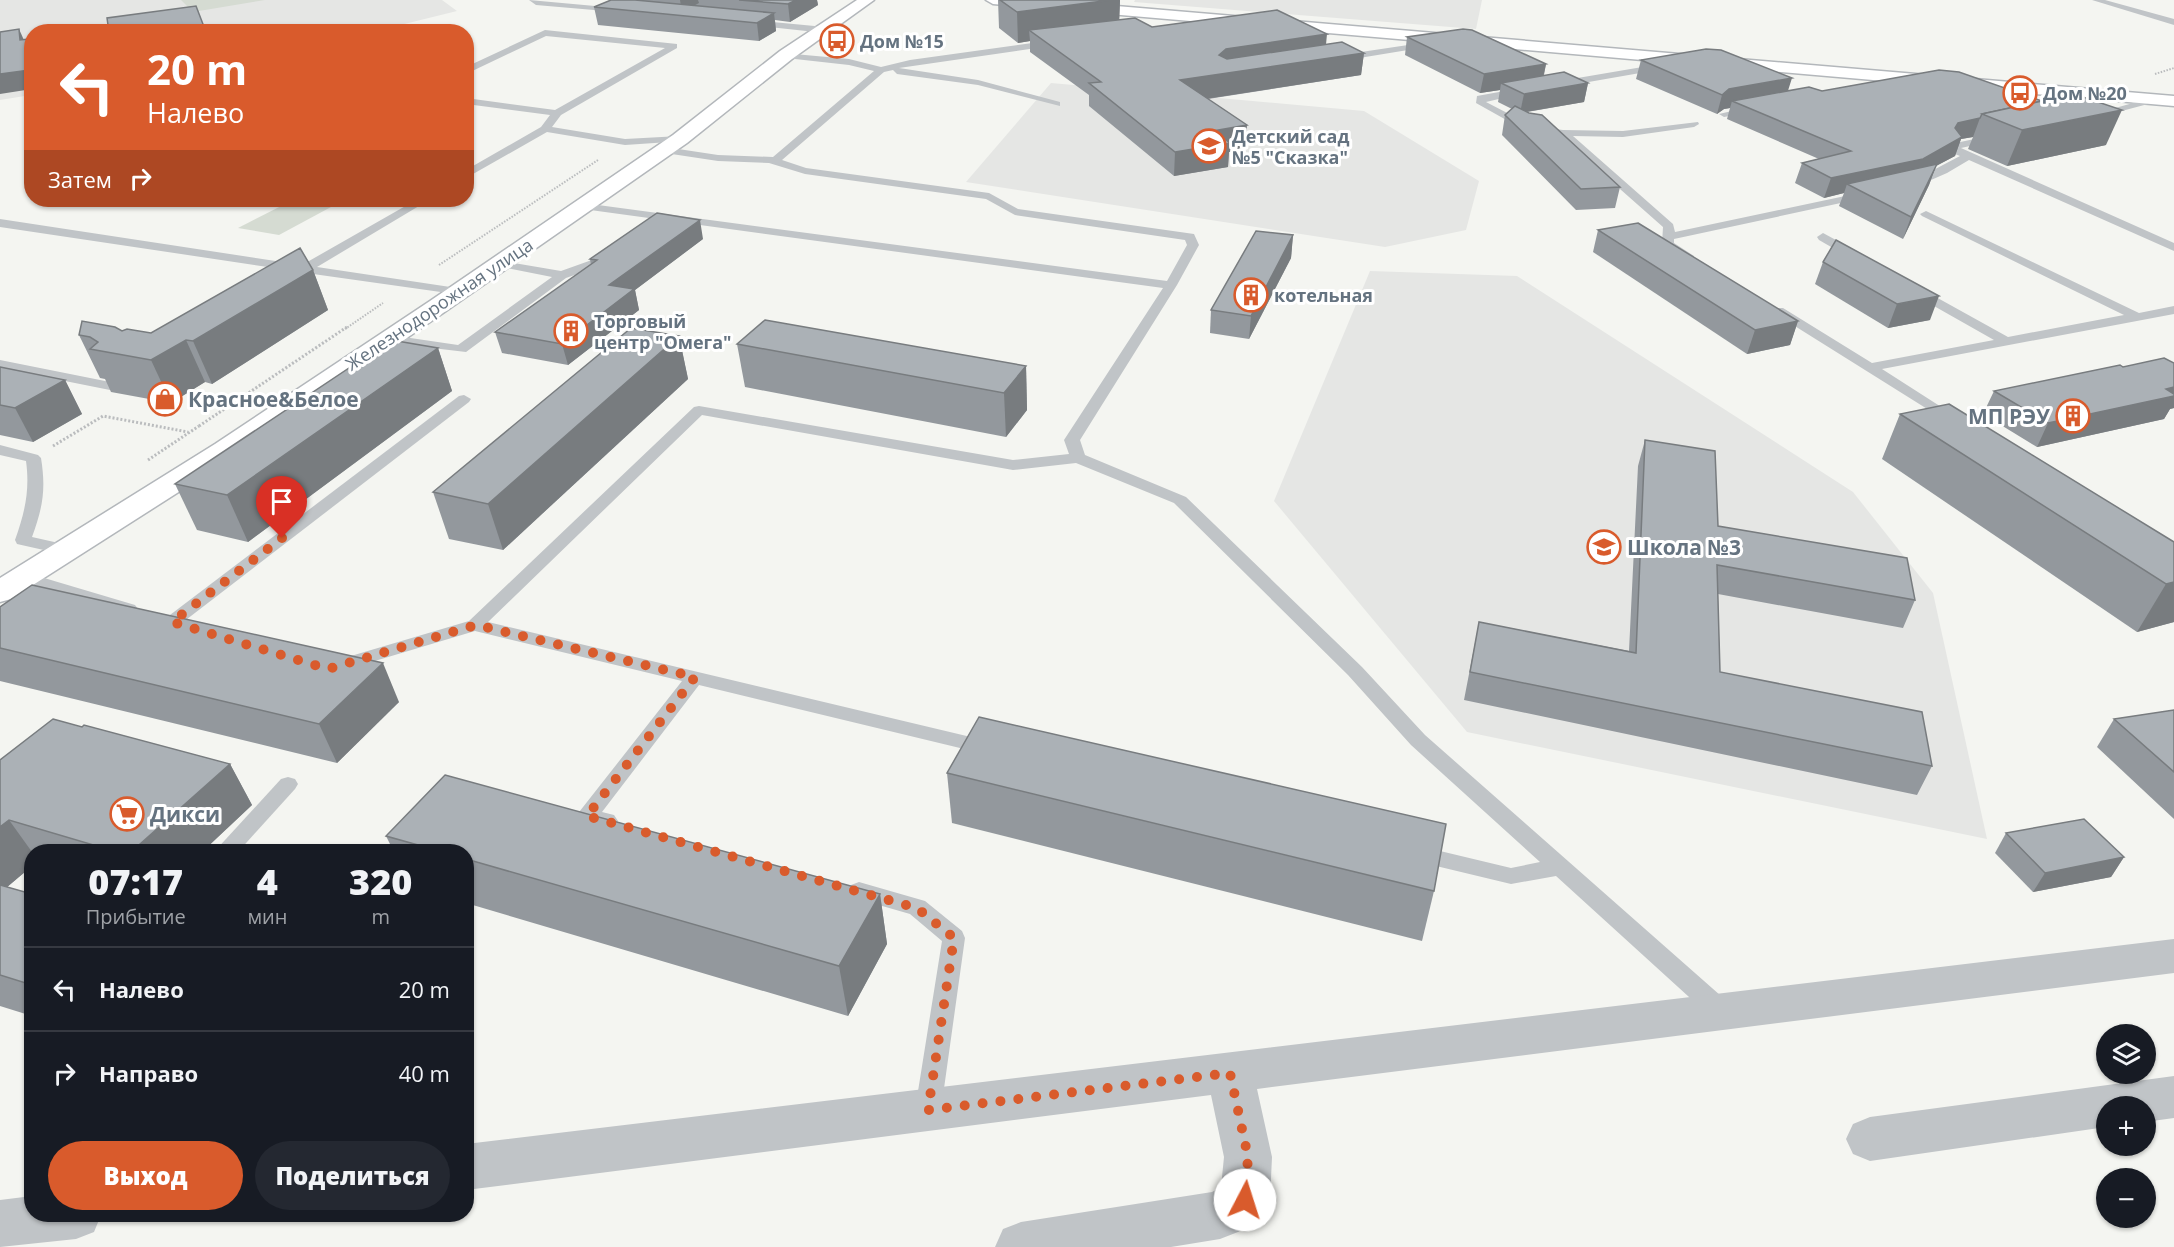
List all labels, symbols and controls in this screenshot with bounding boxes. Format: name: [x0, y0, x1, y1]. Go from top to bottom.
bus stop icon: Дом №15: [819, 23, 855, 59]
place label: Дом №15: [860, 29, 944, 53]
text: 20 m: [147, 40, 247, 97]
icon: left: [48, 48, 126, 126]
bus stop icon: Дом №20: [2002, 75, 2038, 111]
place label: Дом №20: [2043, 81, 2127, 105]
text: Налево: [147, 94, 244, 131]
place label: Детский сад №5 "Сказка": [1232, 124, 1349, 169]
school or university icon: Детский сад №5 "Сказка": [1191, 128, 1227, 164]
icon: right: [124, 162, 157, 195]
text: Затем: [48, 164, 112, 194]
street label: Железнодорожная улица: [341, 232, 537, 376]
building icon: котельная: [1233, 277, 1269, 313]
place label: котельная: [1274, 283, 1373, 307]
place label: Торговый центр "Омега": [594, 309, 732, 354]
building icon: Торговый центр "Омега": [553, 313, 589, 349]
shop icon: Красное&Белое: [147, 381, 183, 417]
place label: Красное&Белое: [188, 385, 359, 413]
building icon: МП РЭУ: [2055, 398, 2091, 434]
place label: МП РЭУ: [1968, 402, 2050, 430]
pin: [256, 476, 307, 538]
icon: arrive: [265, 485, 298, 518]
school or university icon: Школа №3: [1586, 529, 1622, 565]
place label: Школа №3: [1627, 533, 1741, 561]
supermarket icon: Дикси: [109, 796, 145, 832]
place label: Дикси: [150, 800, 220, 828]
text: 07:17: [88, 857, 183, 906]
text: 4: [257, 857, 278, 906]
text: 320: [349, 857, 412, 906]
text: Прибытие: [86, 903, 186, 930]
text: мин: [247, 903, 287, 930]
text: m: [371, 903, 390, 930]
icon: left: [48, 973, 81, 1006]
text: Налево: [99, 974, 184, 1004]
text: 20 m: [399, 974, 450, 1004]
map controls: [2096, 1024, 2156, 1228]
button: layers: [2096, 1024, 2156, 1084]
icon: right: [48, 1057, 81, 1090]
text: Направо: [99, 1058, 198, 1088]
text: 40 m: [399, 1058, 450, 1088]
button: +: [2096, 1096, 2156, 1156]
button: Выход: [48, 1141, 243, 1210]
button: Поделиться: [255, 1141, 450, 1210]
position arrow: [1213, 1168, 1277, 1232]
button: −: [2096, 1168, 2156, 1228]

